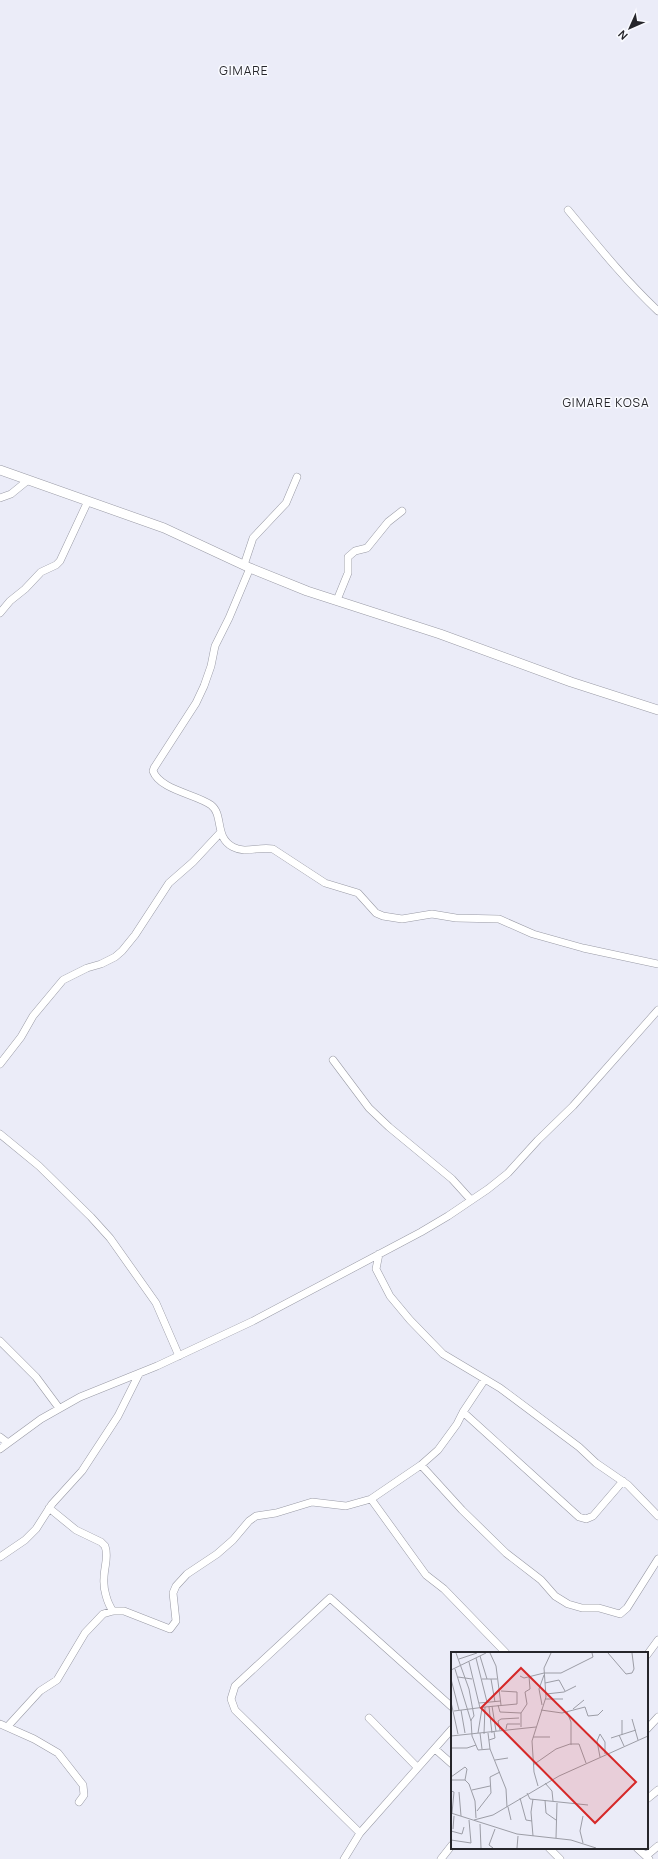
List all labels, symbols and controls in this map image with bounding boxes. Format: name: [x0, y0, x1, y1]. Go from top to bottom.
north arrow: [610, 8, 650, 48]
text: N: [614, 27, 631, 44]
district label: GIMARE: [219, 62, 269, 79]
district label: GIMARE KOSA: [562, 394, 650, 411]
inset map: [451, 1652, 648, 1849]

